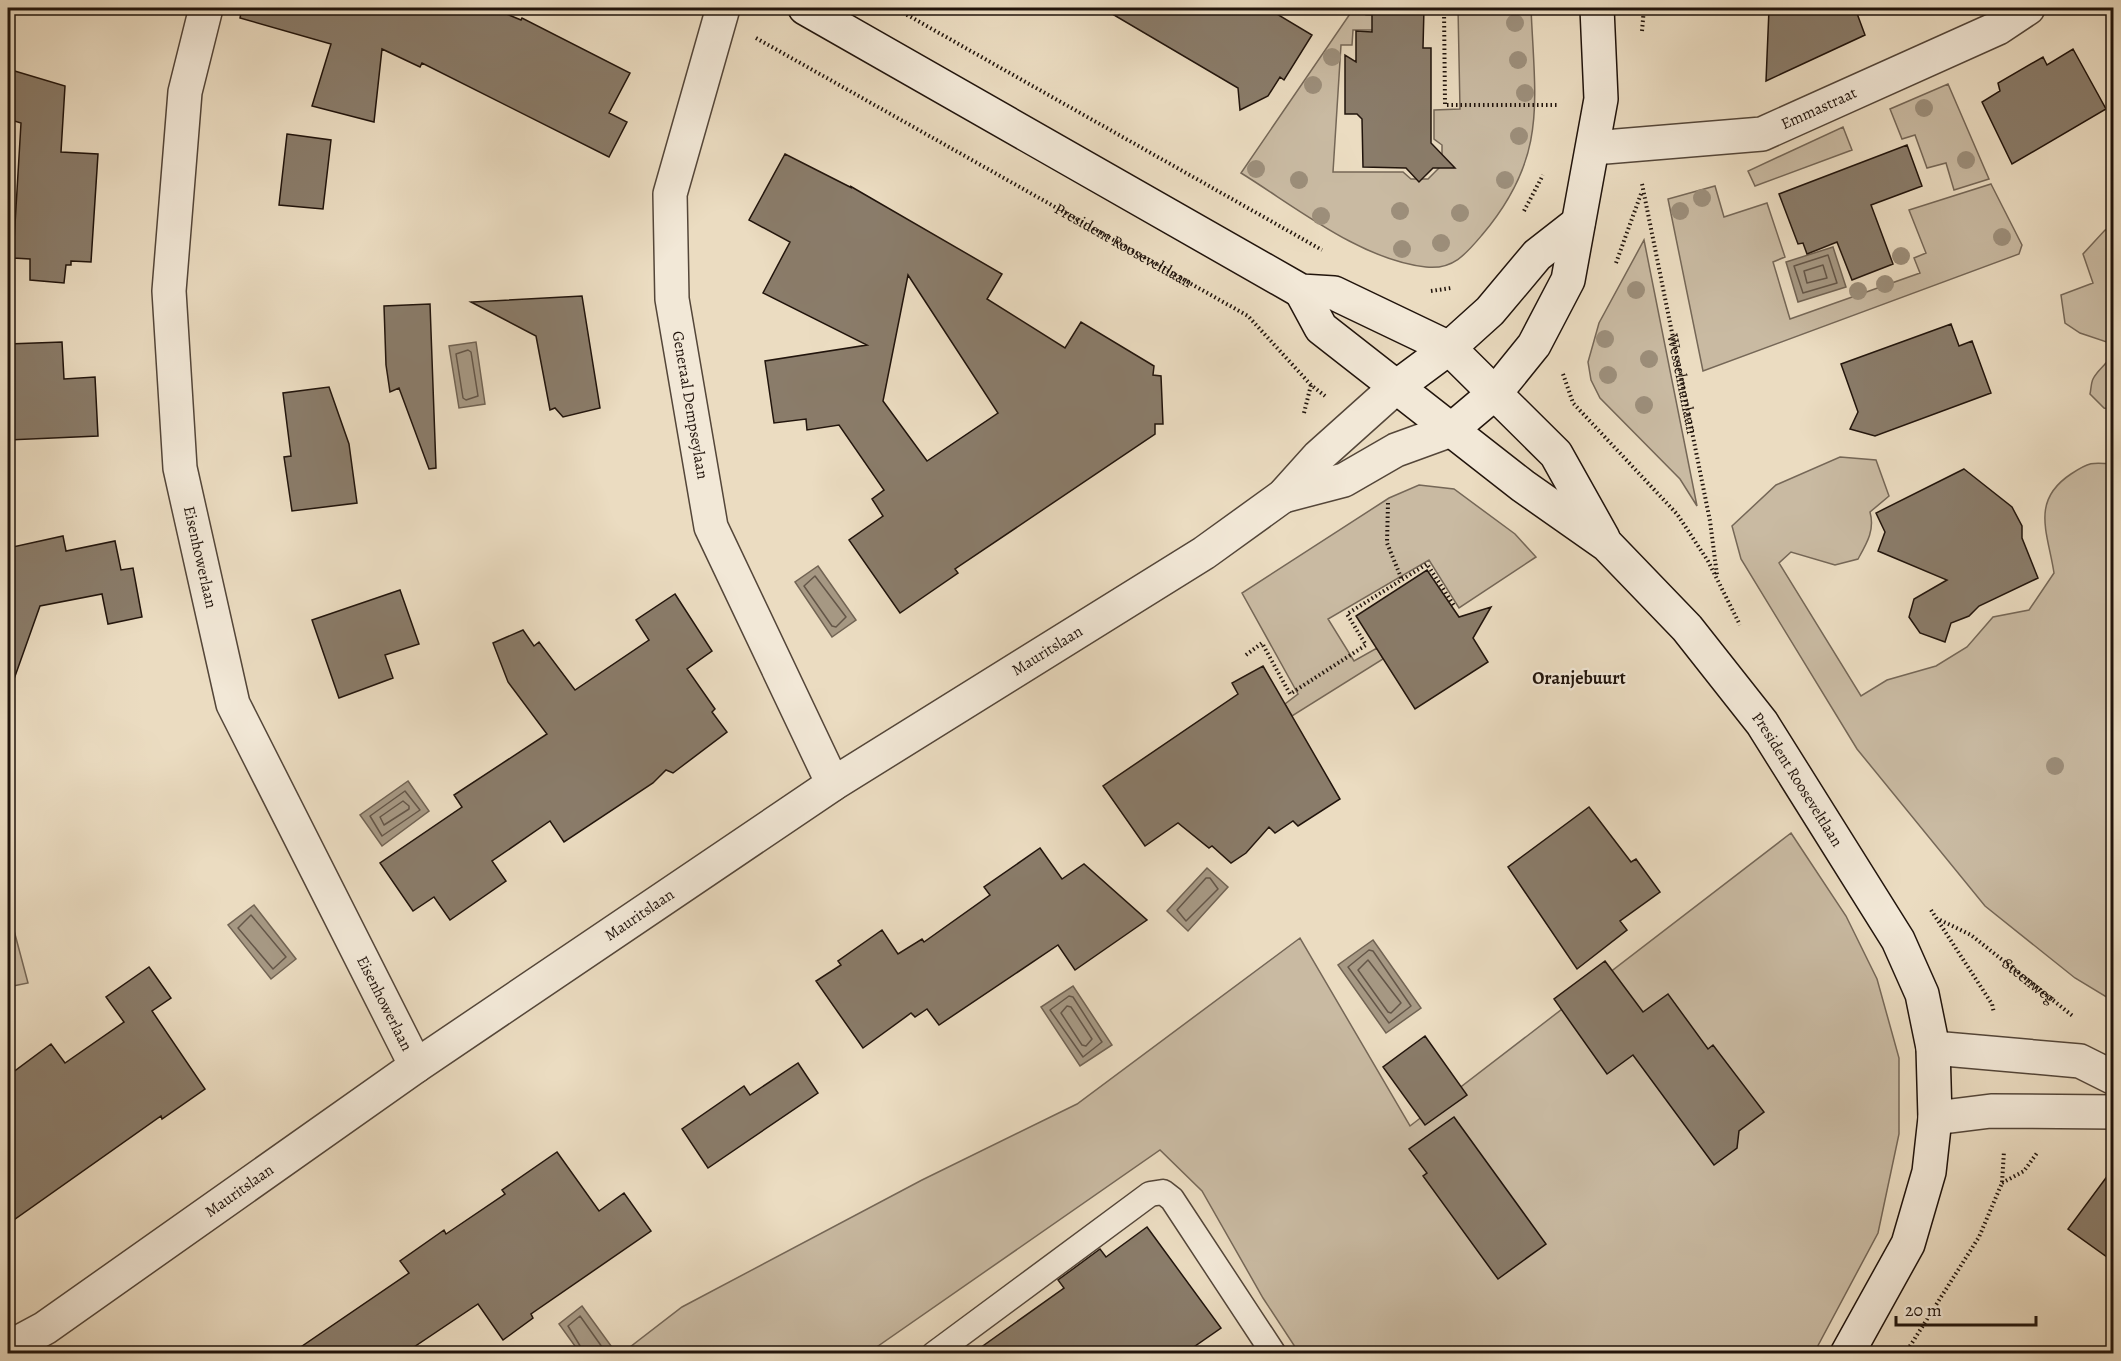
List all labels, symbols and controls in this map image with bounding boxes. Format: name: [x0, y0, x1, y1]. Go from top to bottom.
street label: Emmastraat: [1777, 82, 1860, 135]
street label: President Rooseveltlaan: [1050, 198, 1197, 294]
street label: Generaal Dempseylaan: [667, 329, 714, 481]
street label: Wesselmanlaan: [1661, 331, 1703, 436]
street label: Eisenhowerlaan: [178, 504, 222, 611]
street label: Mauritslaan: [1008, 620, 1087, 681]
district label: Oranjebuurt: [1532, 666, 1626, 690]
street label: President Rooseveltlaan: [1746, 707, 1848, 851]
street label: Mauritslaan: [600, 883, 679, 946]
street label: Eisenhowerlaan: [351, 952, 418, 1055]
street label: Steenweg: [1997, 953, 2060, 1009]
street label: Mauritslaan: [201, 1159, 278, 1223]
scale bar: [1896, 1289, 2036, 1327]
text: 20 m: [1905, 1298, 1942, 1322]

